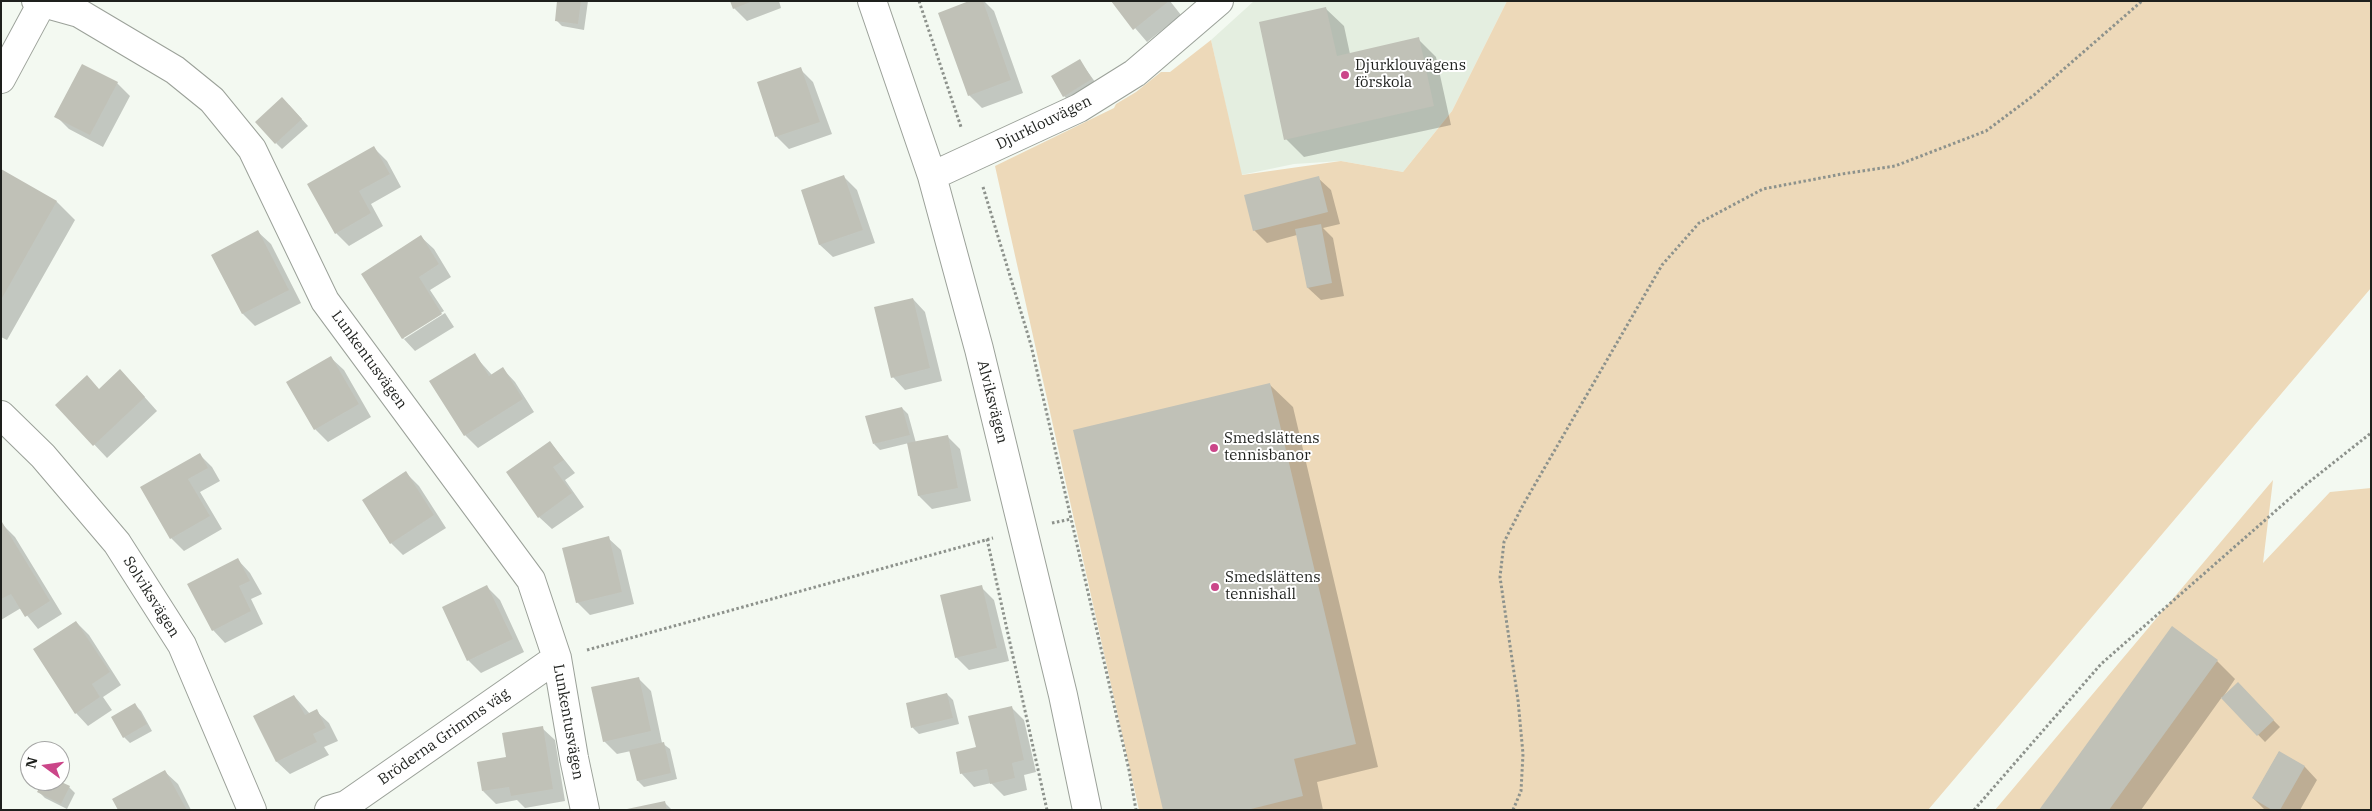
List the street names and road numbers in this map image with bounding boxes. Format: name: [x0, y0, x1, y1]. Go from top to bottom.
street label: Djurklouvägen: [993, 92, 1095, 154]
street label: Lunkentusvägen: [327, 307, 411, 413]
street label: Alviksvägen: [973, 359, 1011, 445]
street label: Solviksvägen: [119, 553, 183, 641]
street label: Lunkentusvägen: [549, 663, 587, 781]
street label: Bröderna Grimms väg: [375, 685, 513, 789]

